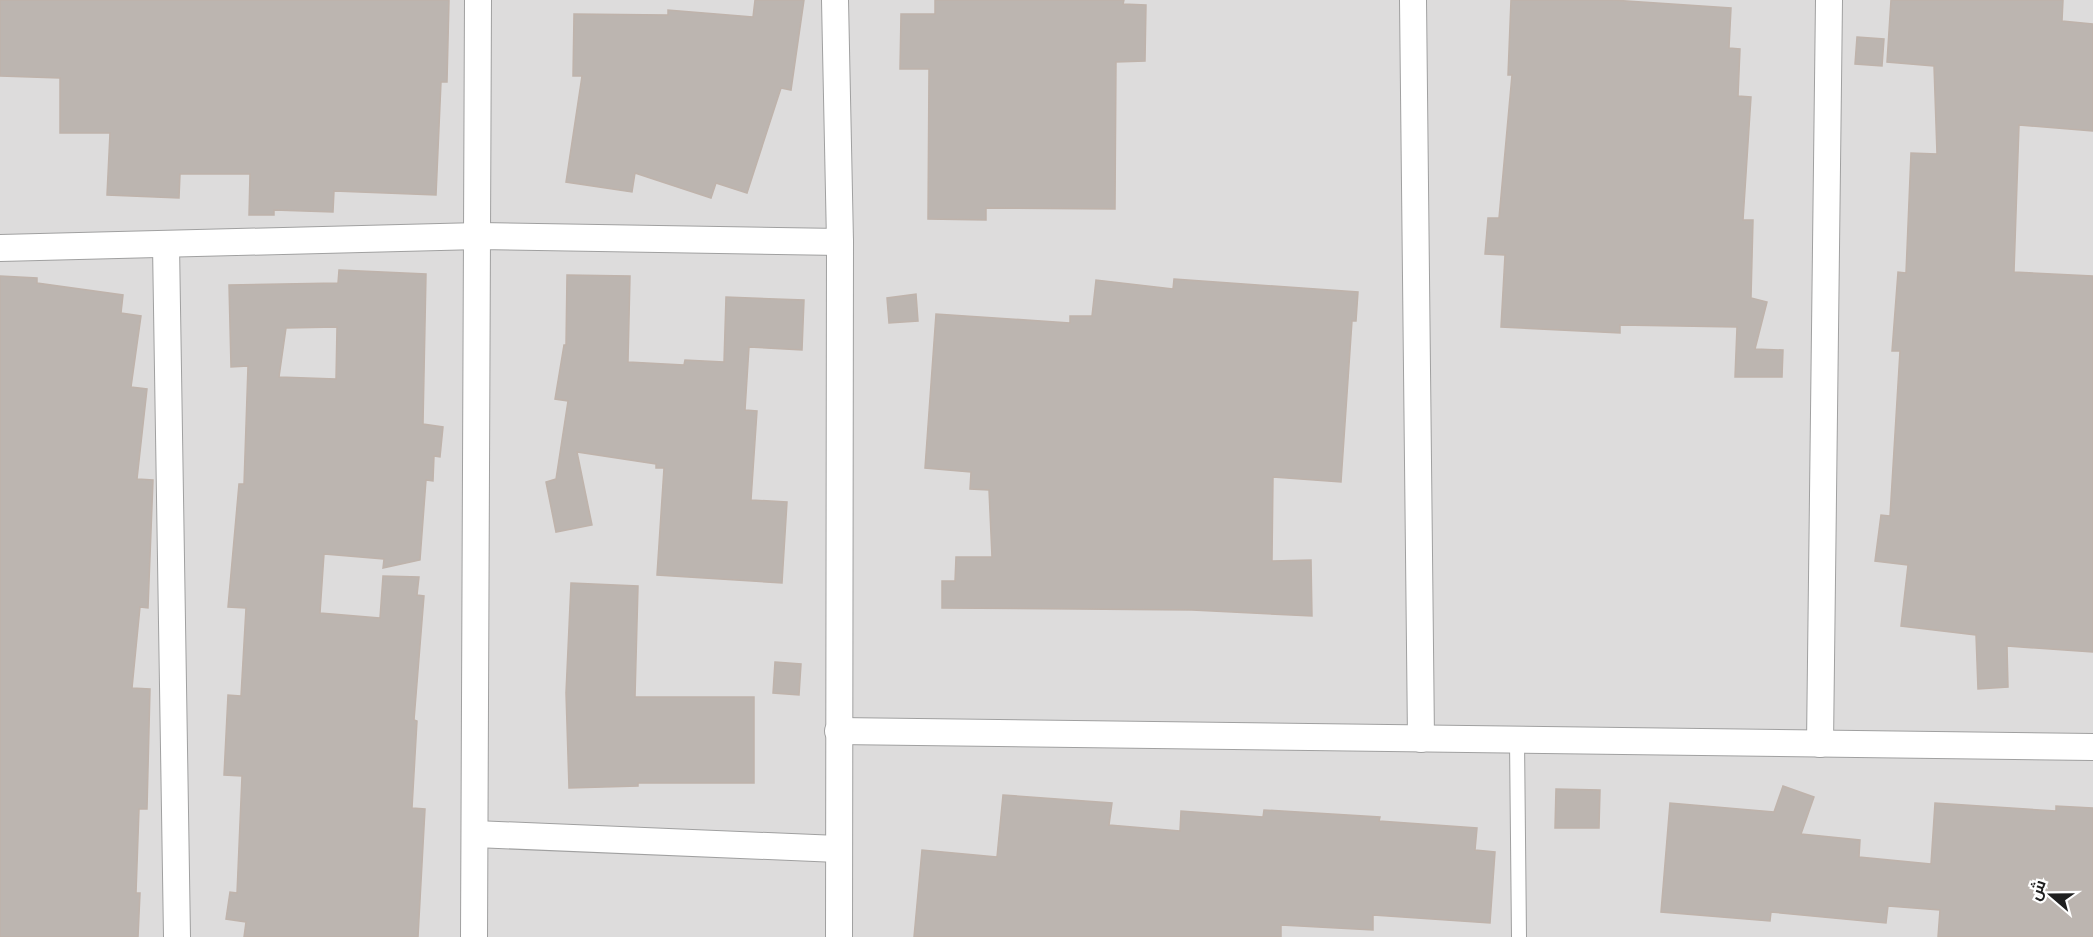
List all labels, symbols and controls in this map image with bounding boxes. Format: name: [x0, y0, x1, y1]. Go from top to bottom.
north arrow: [2021, 865, 2081, 925]
text: ش: [2024, 877, 2050, 903]

